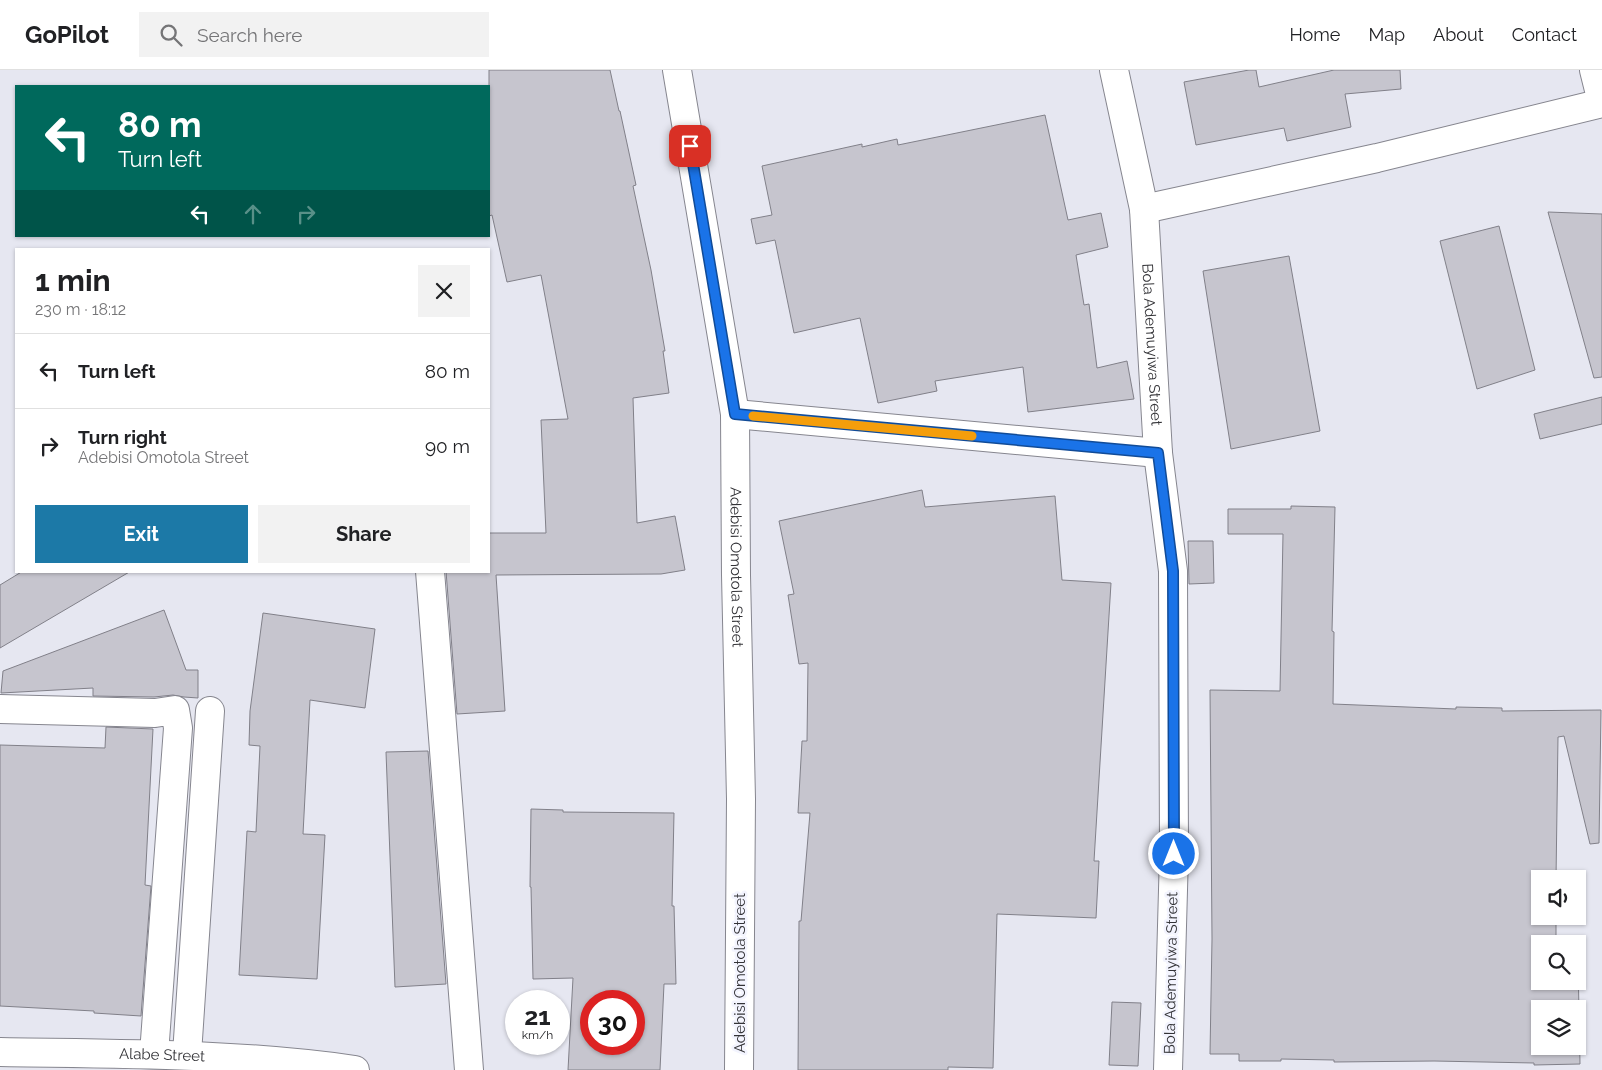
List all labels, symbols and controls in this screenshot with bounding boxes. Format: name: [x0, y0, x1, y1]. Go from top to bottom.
search box: [139, 12, 489, 57]
text: GoPilot: [25, 20, 109, 49]
icon: search: [157, 21, 185, 49]
text: Search here: [197, 24, 303, 46]
text: Home: [1289, 24, 1340, 45]
text: Map: [1368, 24, 1405, 45]
text: About: [1433, 24, 1484, 45]
text: Contact: [1512, 24, 1577, 45]
text: 80 m: [118, 104, 202, 145]
icon: left: [35, 105, 100, 170]
pin: [669, 125, 711, 167]
icon: arrive: [676, 132, 704, 160]
text: Turn left: [118, 146, 202, 172]
icon: left: [186, 200, 214, 228]
icon: ahead: [239, 200, 267, 228]
icon: right: [292, 200, 320, 228]
text: 1 min: [35, 263, 111, 298]
street label: Bola Ademuyiwa Street: [1138, 263, 1165, 426]
button: close: [418, 265, 470, 317]
text: 230 m · 18:12: [35, 300, 126, 319]
icon: left: [35, 357, 63, 385]
text: Turn left: [78, 360, 155, 382]
text: 80 m: [425, 360, 470, 382]
text: Turn right: [78, 426, 167, 448]
icon: right: [35, 432, 63, 460]
text: 90 m: [425, 435, 470, 457]
text: Adebisi Omotola Street: [78, 448, 249, 467]
street label: Adebisi Omotola Street: [726, 487, 747, 648]
button: Exit: [35, 505, 248, 563]
button: Share: [258, 505, 470, 563]
position arrow: [1147, 827, 1199, 879]
map controls: [1531, 870, 1586, 1055]
button: sound: [1531, 870, 1586, 925]
street label: Bola Ademuyiwa Street: [1161, 892, 1181, 1054]
street label: Adebisi Omotola Street: [731, 893, 749, 1053]
button: search: [1531, 935, 1586, 990]
speed limit sign: 30: [580, 990, 645, 1055]
button: layers: [1531, 1000, 1586, 1055]
text: 21: [524, 1001, 551, 1031]
text: km/h: [522, 1028, 553, 1042]
street label: Alabe Street: [119, 1045, 205, 1065]

